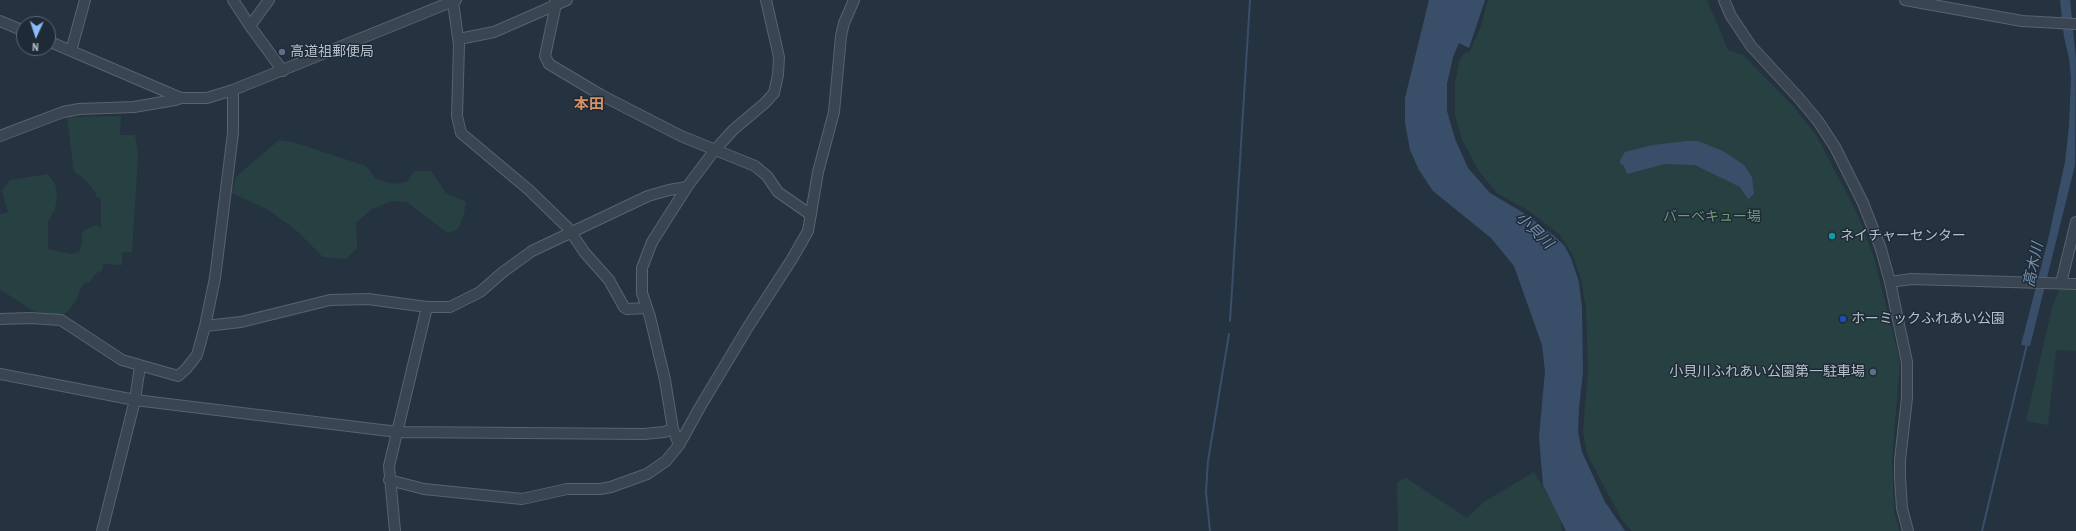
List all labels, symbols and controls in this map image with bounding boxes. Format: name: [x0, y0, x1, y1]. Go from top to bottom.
north arrow: [16, 16, 56, 56]
text: N: [32, 40, 39, 54]
place label: 高道祖郵便局: [290, 44, 374, 60]
marker: 高道祖郵便局: [277, 47, 287, 57]
district label: 本田: [574, 96, 604, 114]
water label: 小貝川: [1512, 209, 1556, 253]
park label: バーベキュー場: [1663, 209, 1761, 225]
place label: ネイチャーセンター: [1840, 228, 1966, 244]
marker: ネイチャーセンター: [1827, 231, 1837, 241]
water label: 高木川: [2021, 241, 2047, 289]
place label: ホーミックふれあい公園: [1851, 311, 2005, 327]
marker: ホーミックふれあい公園: [1838, 314, 1848, 324]
place label: 小貝川ふれあい公園第一駐車場: [1669, 364, 1865, 380]
marker: 小貝川ふれあい公園第一駐車場: [1868, 367, 1878, 377]

